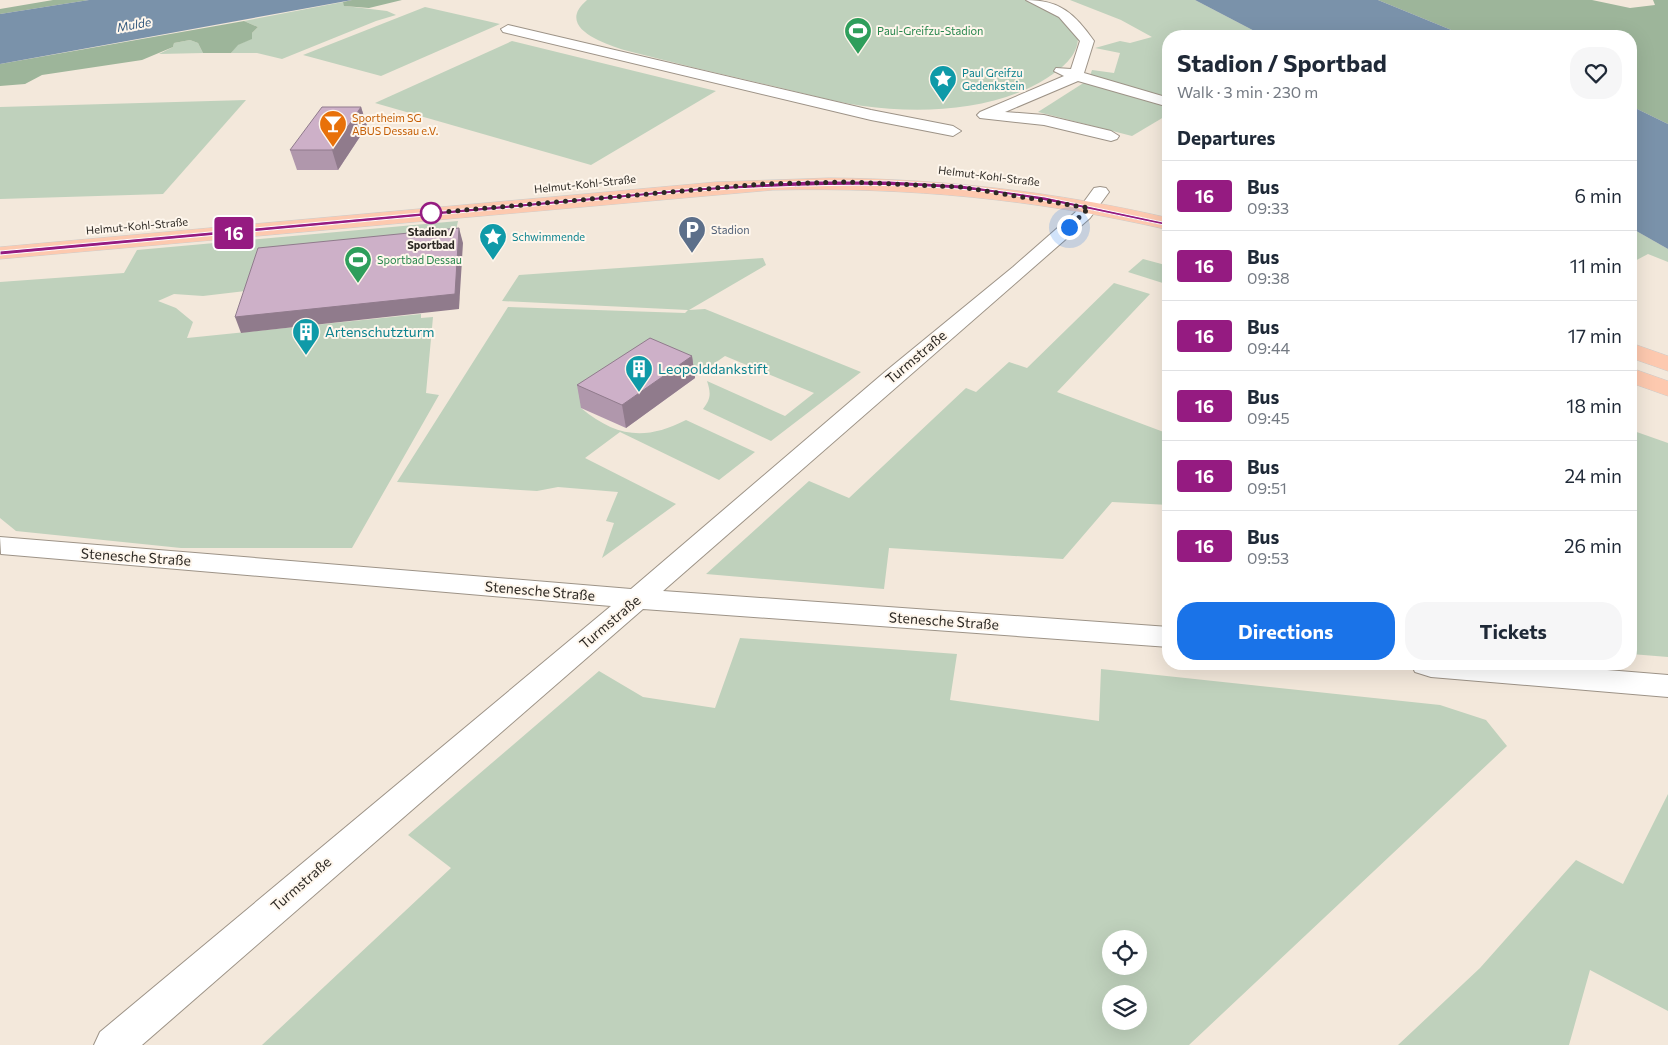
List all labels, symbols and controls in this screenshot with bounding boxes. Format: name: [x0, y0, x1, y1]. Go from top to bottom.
water label: Mulde: [116, 14, 153, 34]
sports icon: Paul-Greifzu-Stadion: [843, 16, 873, 55]
place label: Paul-Greifzu-Stadion: [877, 24, 983, 37]
button: heart: [1570, 47, 1622, 99]
text: Stadion / Sportbad: [1177, 48, 1387, 77]
place icon: Paul Greifzu Gedenkstein: [928, 64, 958, 103]
place label: Paul Greifzu Gedenkstein: [962, 66, 1025, 92]
text: Walk · 3 min · 230 m: [1177, 82, 1318, 101]
bar icon: Sportheim SG ABUS Dessau e.V.: [318, 109, 348, 148]
place label: Sportheim SG ABUS Dessau e.V.: [352, 111, 439, 137]
text: Departures: [1177, 126, 1275, 149]
street label: Helmut-Kohl-Straße: [937, 163, 1041, 188]
street label: Helmut-Kohl-Straße: [533, 172, 637, 195]
text: Bus: [1247, 175, 1279, 198]
text: 6 min: [1574, 184, 1622, 207]
text: 16: [1195, 185, 1214, 207]
text: 09:33: [1247, 198, 1289, 217]
marker: Stadion / Sportbad: [420, 202, 442, 224]
street label: Helmut-Kohl-Straße: [85, 215, 189, 236]
parking icon: Stadion: [677, 215, 707, 254]
your location: [1057, 215, 1082, 240]
line badge: 16: [212, 217, 256, 249]
text: 16: [224, 222, 244, 244]
place icon: Schwimmende: [478, 222, 508, 261]
place label: Stadion: [711, 223, 750, 236]
place label: Stadion / Sportbad: [407, 225, 455, 251]
place label: Schwimmende: [512, 230, 585, 243]
sports icon: Sportbad Dessau: [343, 245, 373, 284]
text: Bus: [1247, 245, 1279, 268]
place label: Sportbad Dessau: [377, 253, 462, 266]
text: 11 min: [1570, 254, 1622, 277]
text: 16: [1195, 255, 1214, 277]
text: 09:38: [1247, 268, 1290, 287]
text: Bus: [1247, 315, 1279, 338]
building icon: Artenschutzturm: [291, 317, 321, 356]
place label: Artenschutzturm: [325, 323, 435, 340]
text: 17 min: [1568, 324, 1622, 347]
text: 16: [1195, 325, 1214, 347]
street label: Turmstraße: [882, 326, 950, 387]
text: 09:44: [1247, 338, 1290, 357]
building icon: Leopolddankstift: [624, 354, 654, 393]
place label: Leopolddankstift: [658, 360, 768, 377]
text: Bus: [1247, 385, 1279, 408]
text: 18 min: [1566, 394, 1622, 417]
text: 16: [1195, 395, 1214, 417]
text: 09:45: [1247, 408, 1290, 427]
text: Bus: [1247, 455, 1279, 478]
text: 24 min: [1564, 464, 1622, 487]
text: 16: [1195, 465, 1214, 487]
text: 09:51: [1247, 478, 1287, 497]
text: Bus: [1247, 525, 1279, 548]
text: 26 min: [1564, 534, 1622, 557]
text: 16: [1195, 535, 1214, 557]
street label: Stenesche Straße: [80, 544, 192, 569]
text: 09:53: [1247, 548, 1289, 567]
street label: Stenesche Straße: [484, 577, 596, 604]
street label: Turmstraße: [576, 591, 644, 652]
button: Directions: [1177, 602, 1395, 660]
button: Tickets: [1405, 602, 1622, 660]
street label: Stenesche Straße: [888, 608, 1000, 633]
street label: Turmstraße: [267, 853, 334, 914]
map controls: [1102, 930, 1147, 1030]
button: locate: [1102, 930, 1147, 975]
button: layers: [1102, 985, 1147, 1030]

